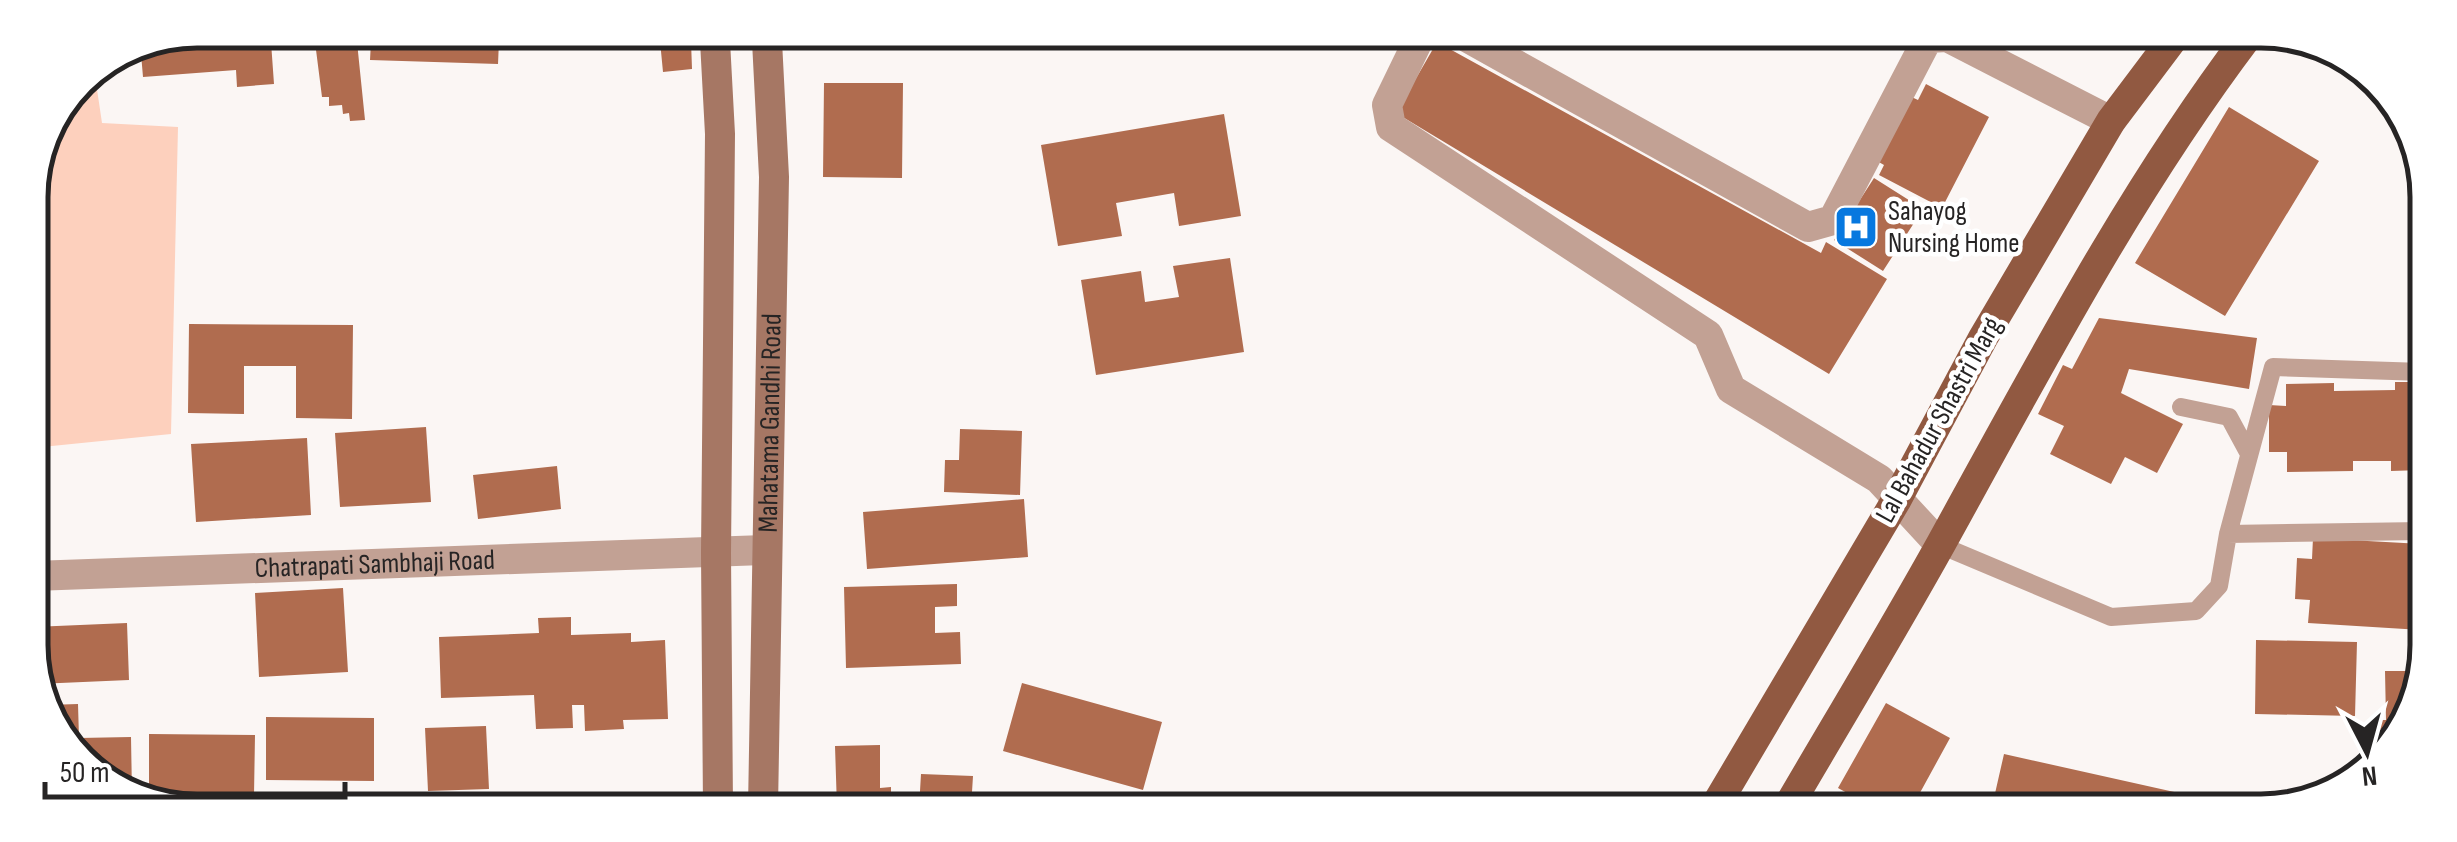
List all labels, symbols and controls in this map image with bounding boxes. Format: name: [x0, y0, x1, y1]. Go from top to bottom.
place label: Sahayog Nursing Home: [1888, 195, 2020, 260]
hospital icon: Sahayog Nursing Home: [1833, 204, 1879, 250]
street label: Lal Bahadur Shastri Marg: [1869, 312, 2009, 528]
street label: Mahatama Gandhi Road: [751, 313, 788, 533]
street label: Chatrapati Sambhaji Road: [254, 543, 495, 585]
north arrow: [2317, 702, 2417, 802]
scale bar: [45, 737, 345, 799]
text: 50 m: [60, 755, 109, 791]
text: N: [2360, 758, 2379, 793]

